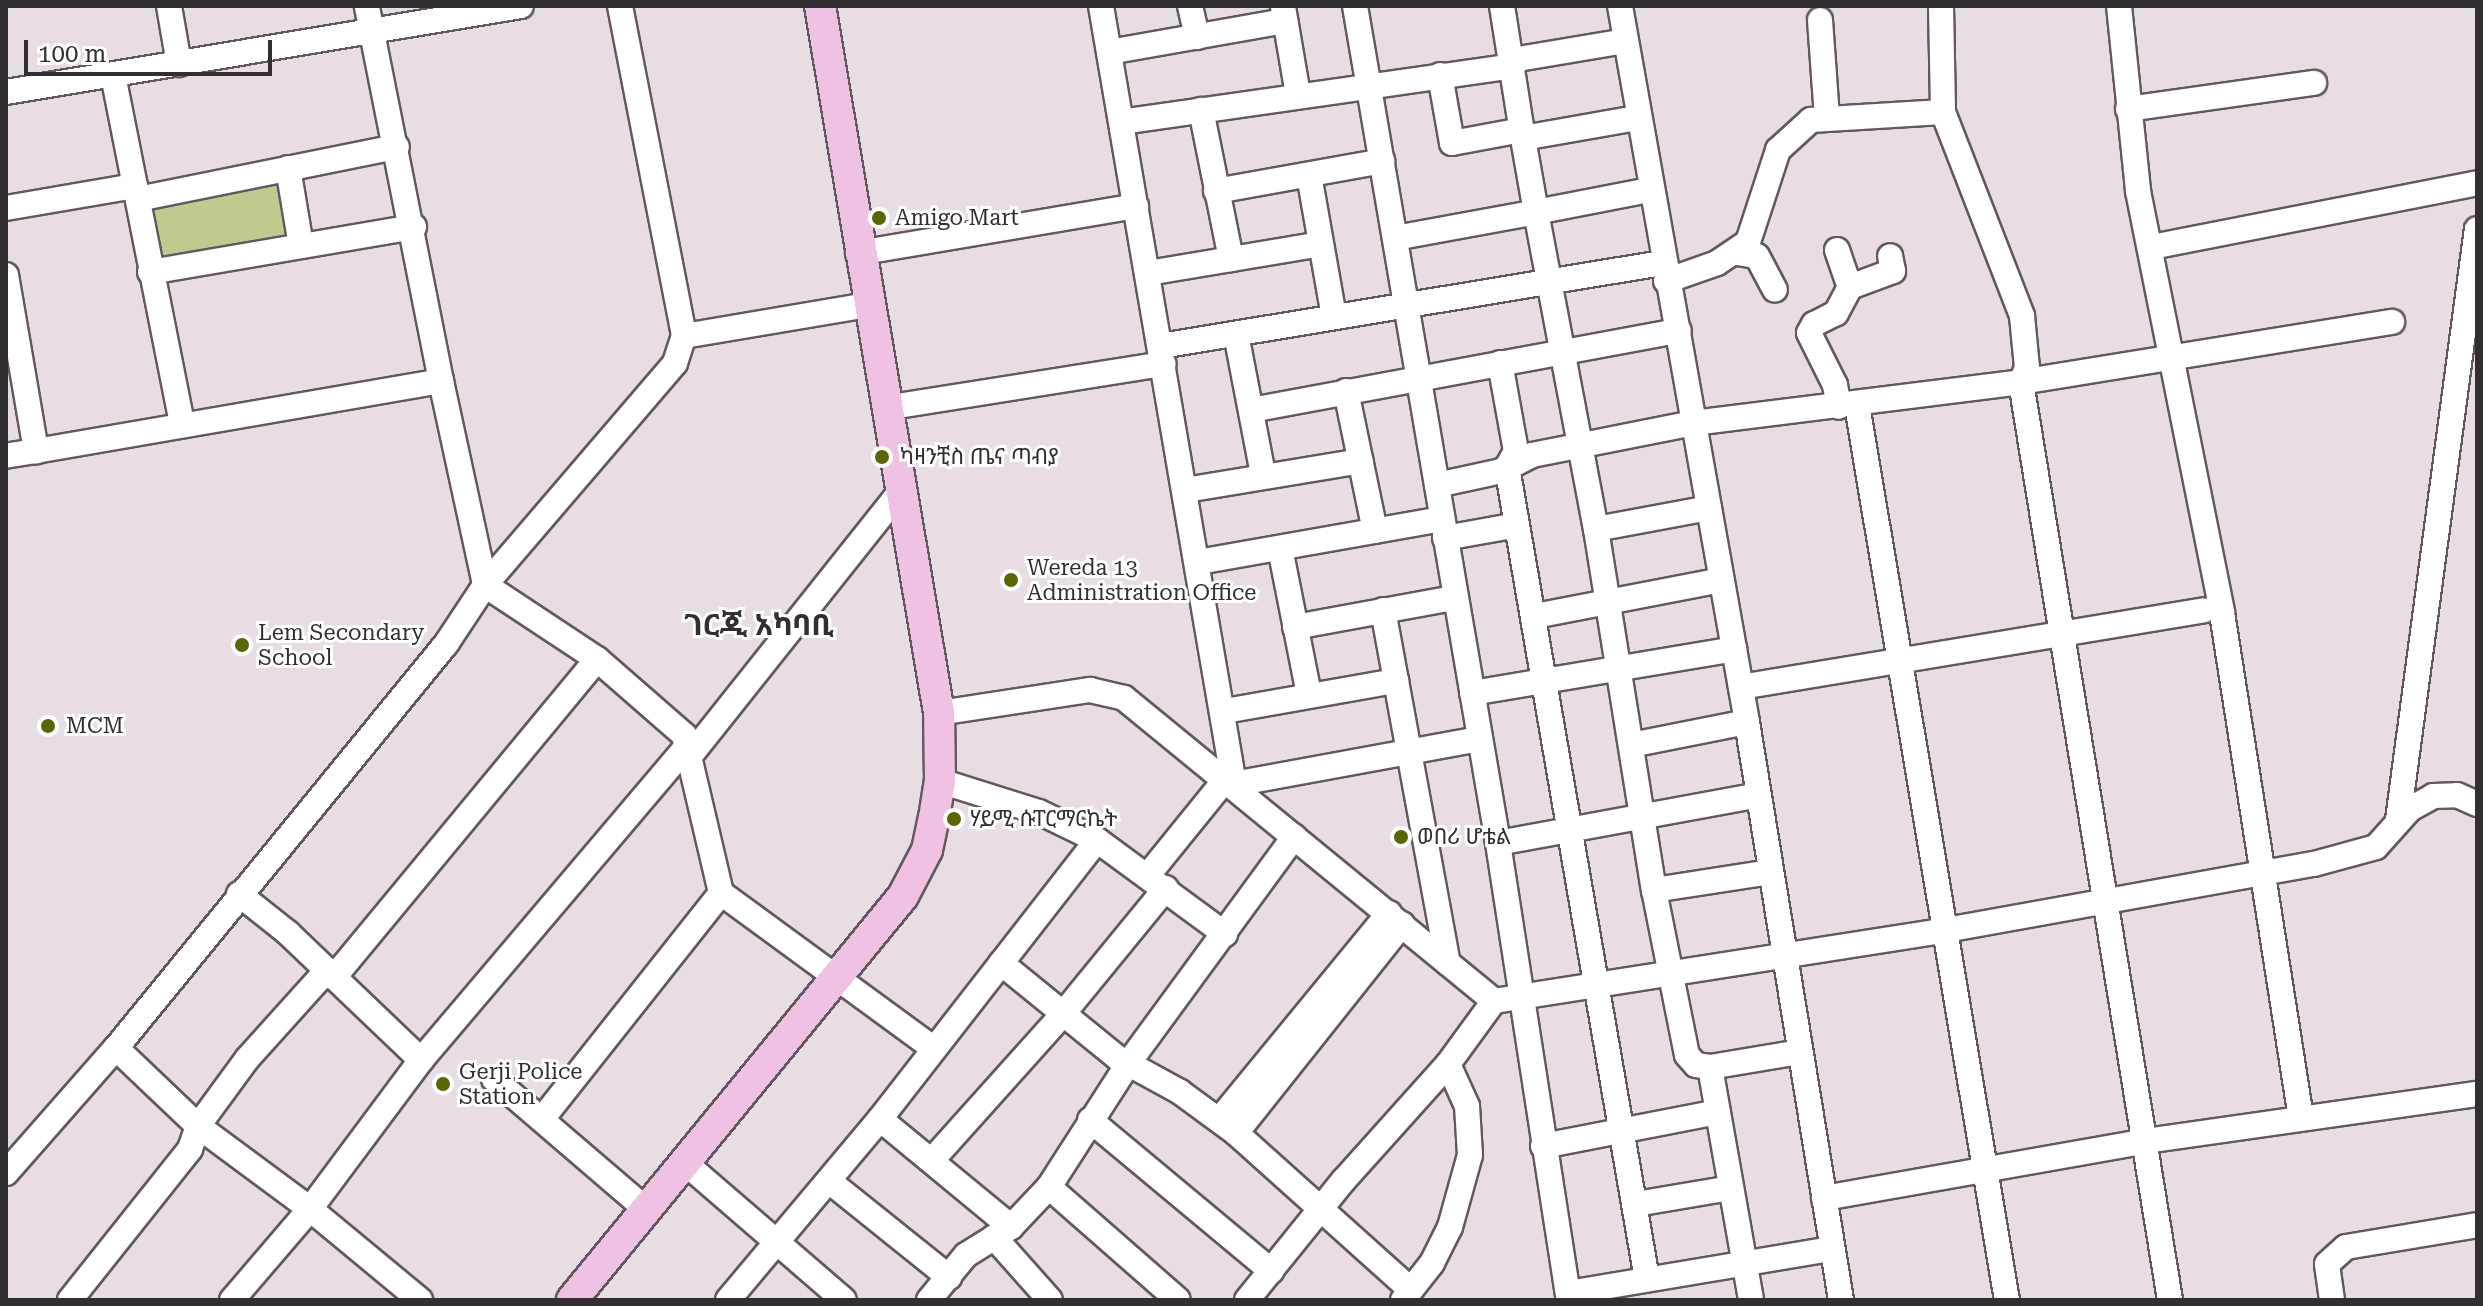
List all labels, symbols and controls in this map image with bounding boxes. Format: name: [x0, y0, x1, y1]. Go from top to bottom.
scale bar: [28, 24, 276, 74]
text: 100 m: [38, 40, 106, 68]
place label: Amigo Mart: [895, 205, 1019, 231]
marker: Amigo Mart: [870, 209, 888, 227]
place label: ካዛንቺስ ጤና ጣብያ: [900, 444, 1059, 470]
marker: ካዛንቺስ ጤና ጣብያ: [871, 446, 893, 468]
place label: Wereda 13 Administration Office: [1027, 554, 1256, 606]
marker: Wereda 13 Administration Office: [1002, 571, 1020, 589]
district label: ገርጂ አካባቢ: [684, 607, 834, 643]
place label: Lem Secondary School: [258, 619, 424, 670]
marker: Lem Secondary School: [233, 636, 251, 654]
place label: MCM: [66, 713, 124, 739]
marker: MCM: [37, 715, 59, 737]
place label: ሃይሚ ሱፐርማርኬት: [970, 806, 1117, 832]
marker: ሃይሚ ሱፐርማርኬት: [945, 810, 963, 828]
place label: ወበሪ ሆቴል: [1417, 824, 1511, 850]
marker: ወበሪ ሆቴል: [1392, 828, 1410, 846]
place label: Gerji Police Station: [459, 1058, 582, 1110]
marker: Gerji Police Station: [434, 1075, 452, 1093]

